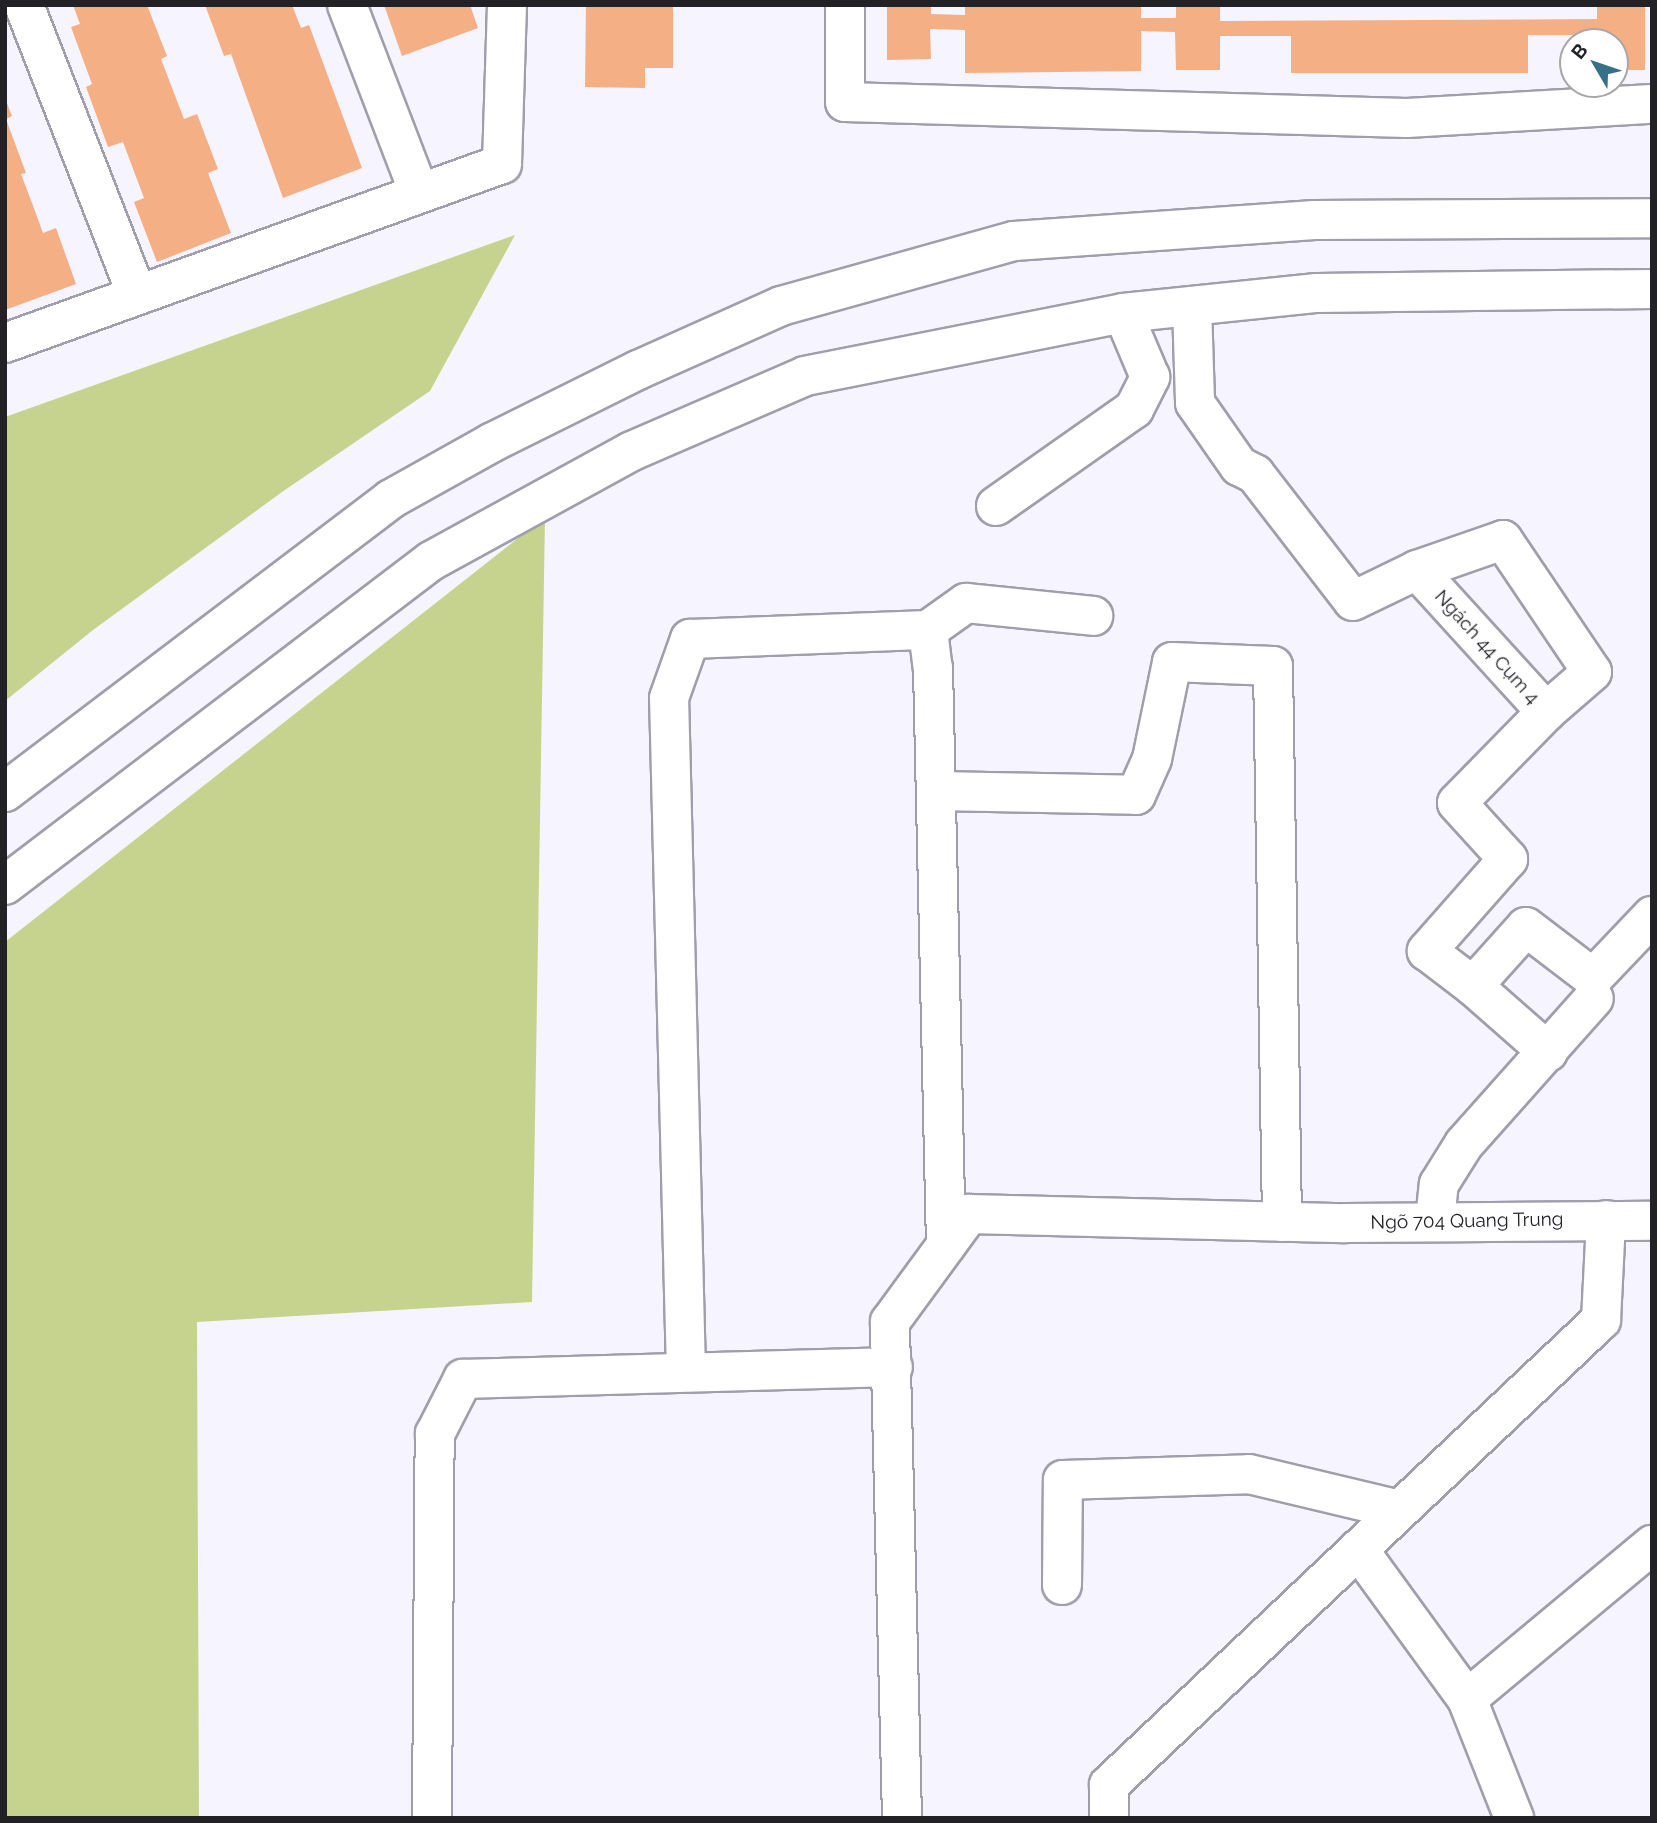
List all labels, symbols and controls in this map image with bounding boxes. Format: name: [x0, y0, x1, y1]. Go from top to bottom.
north arrow: [1559, 28, 1629, 98]
text: B: [1567, 39, 1592, 63]
street label: Ngách 44 Cụm 4: [1430, 585, 1544, 709]
street label: Ngõ 704 Quang Trung: [1370, 1208, 1564, 1234]

